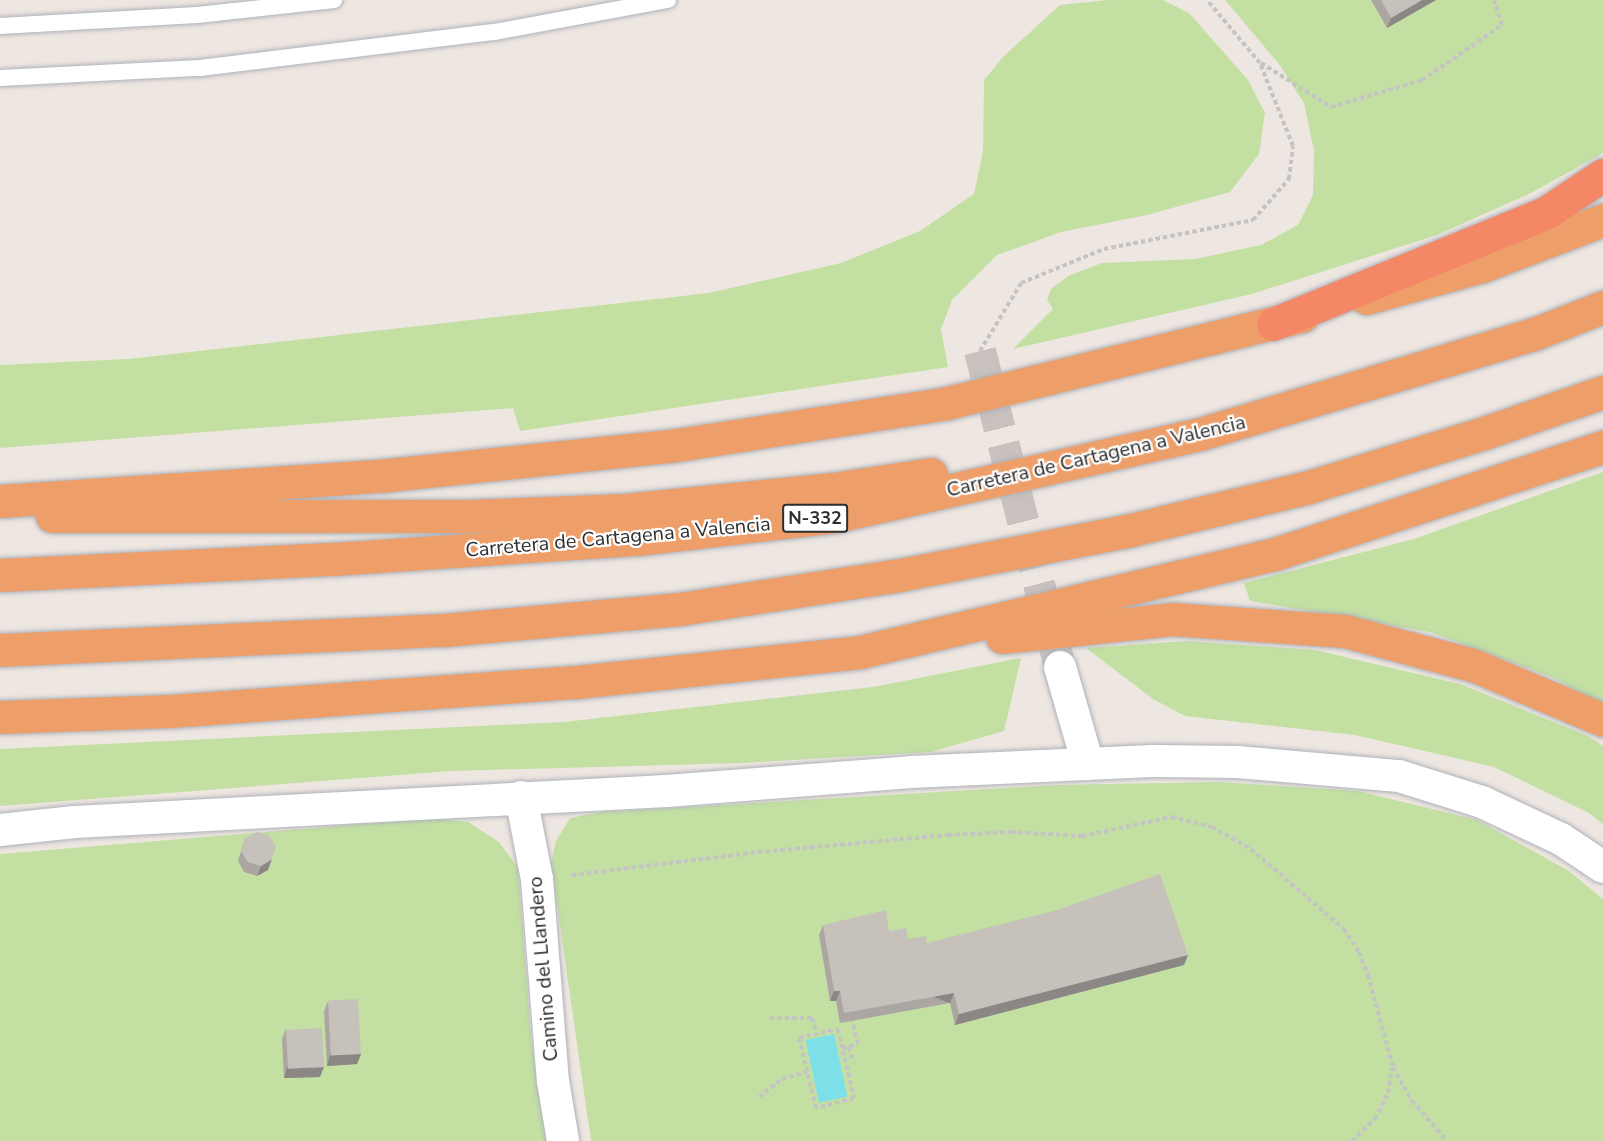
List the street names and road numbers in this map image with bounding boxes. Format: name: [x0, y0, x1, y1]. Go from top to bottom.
street label: Carretera de Cartagena a Valencia: [944, 410, 1248, 502]
road number: N-332: [782, 503, 848, 533]
street label: Carretera de Cartagena a Valencia: [464, 512, 772, 562]
street label: Camino del Llandero: [523, 875, 563, 1063]

